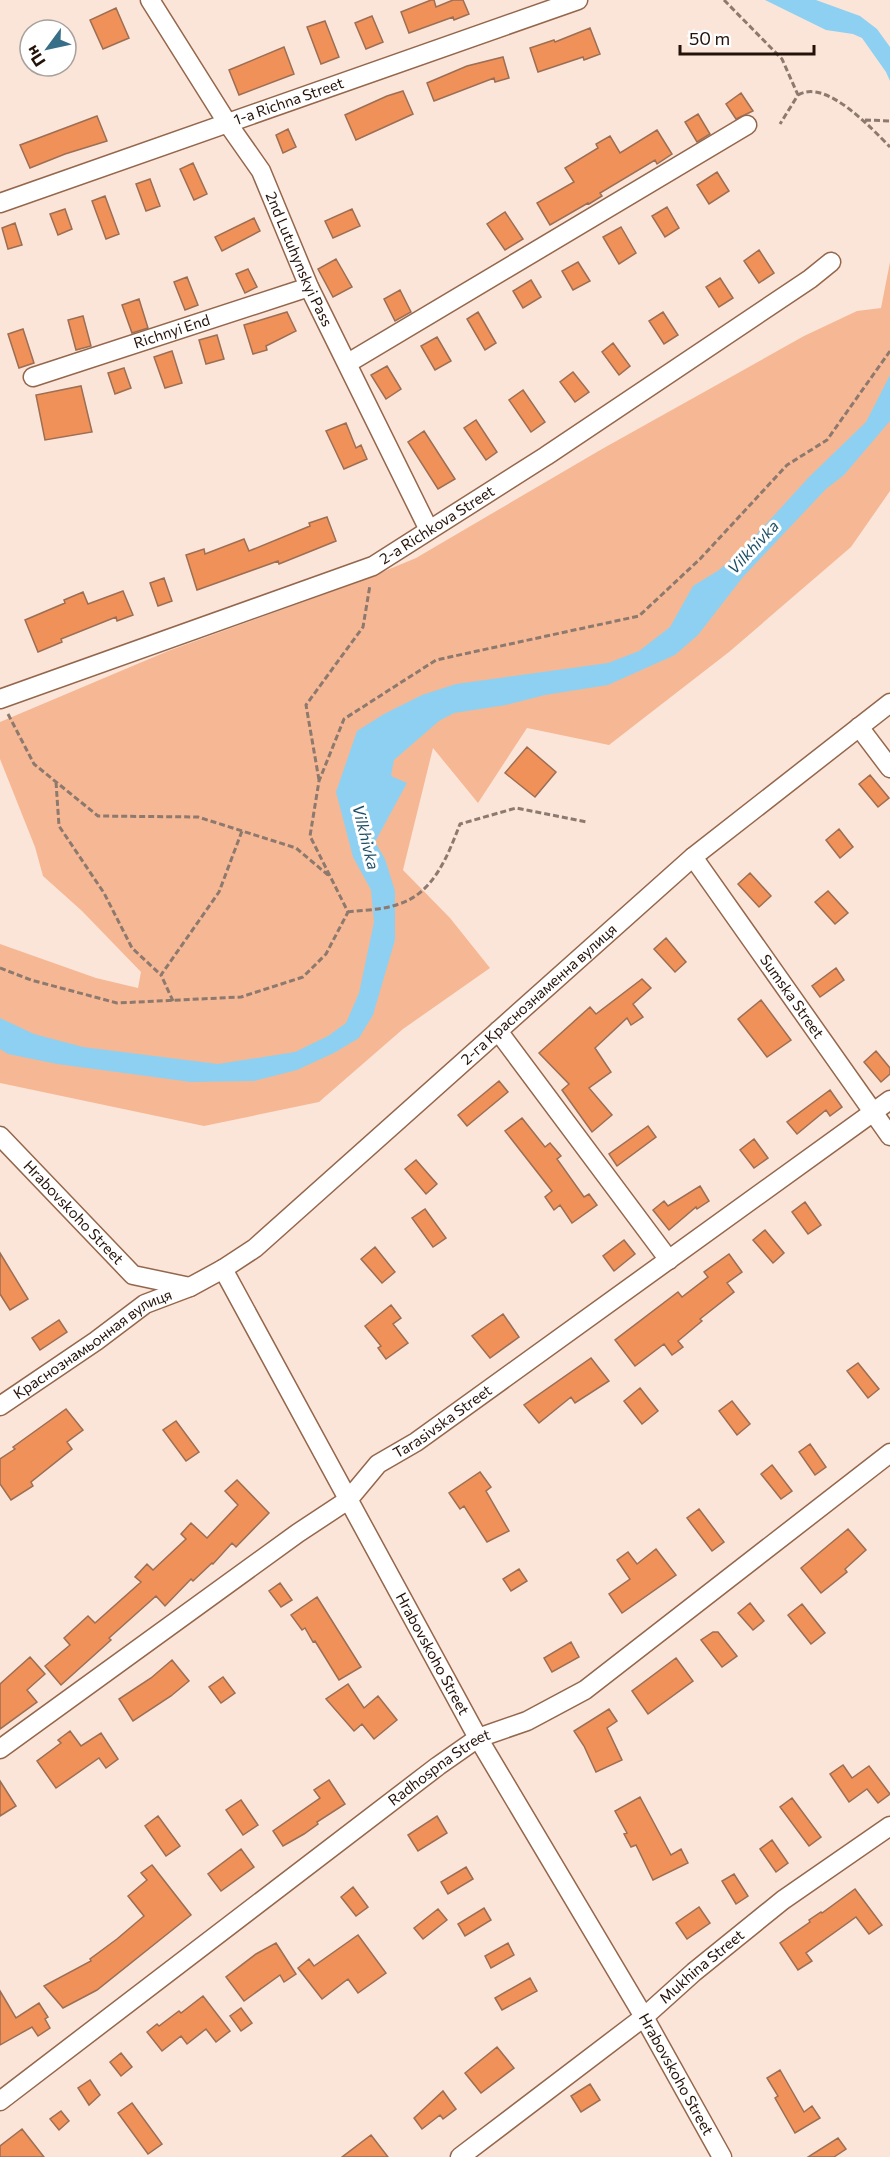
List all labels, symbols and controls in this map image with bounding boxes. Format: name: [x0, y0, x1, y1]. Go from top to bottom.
north arrow: [18, 18, 78, 78]
scale bar: [680, 18, 814, 56]
text: 50 m: [689, 27, 730, 49]
text: Пн: [21, 42, 49, 71]
street label: 1-a Richna Street: [231, 73, 346, 128]
street label: 2nd Lutuhynskyi Pass: [263, 189, 337, 329]
street label: Richnyi End: [131, 310, 212, 352]
street label: 2-a Richkova Street: [376, 481, 497, 568]
water label: Vilkhivka: [723, 516, 782, 577]
water label: Vilkhivka: [349, 802, 384, 871]
street label: 2-га Краснознаменна вулиця: [457, 920, 620, 1068]
street label: Sumska Street: [757, 951, 828, 1042]
street label: Hrabovskoho Street: [20, 1156, 128, 1267]
street label: Краснознамьонная вулиця: [10, 1285, 174, 1402]
street label: Tarasivska Street: [389, 1380, 495, 1461]
street label: Hrabovskoho Street: [393, 1589, 474, 1718]
street label: Radhospna Street: [384, 1724, 492, 1809]
street label: Mukhina Street: [655, 1925, 747, 2007]
street label: Hrabovskoho Street: [636, 2010, 718, 2138]

